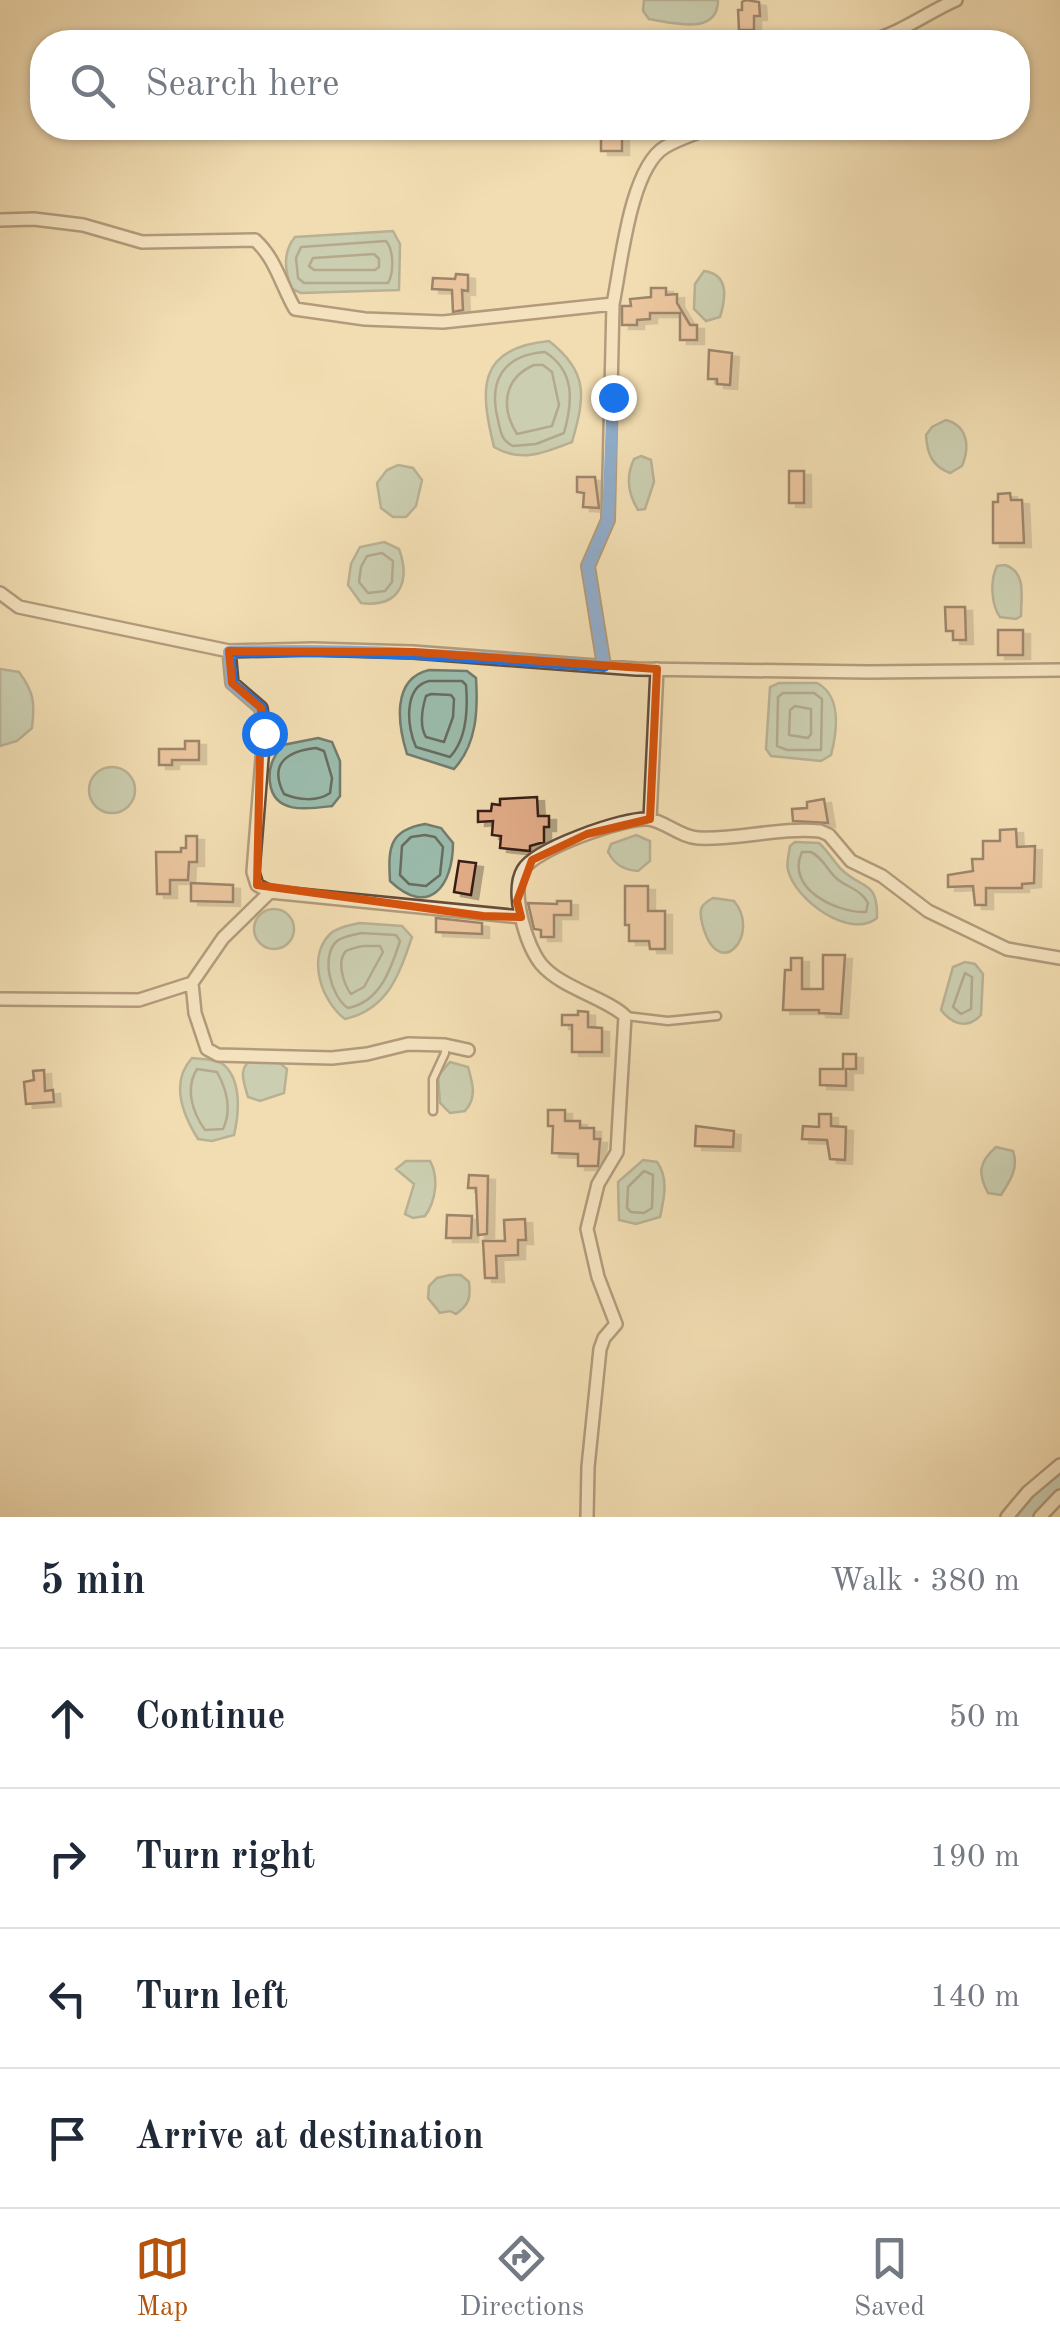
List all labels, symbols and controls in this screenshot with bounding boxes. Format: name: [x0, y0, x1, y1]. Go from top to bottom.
search box: [30, 30, 1030, 140]
icon: search: [65, 58, 120, 113]
text: Search here: [145, 66, 340, 104]
route end: [591, 375, 637, 421]
route start: [242, 711, 288, 757]
text: 5 min: [40, 1561, 146, 1603]
text: Walk · 380 m: [830, 1566, 1020, 1598]
icon: ahead: [40, 1691, 95, 1746]
text: Continue: [135, 1699, 285, 1737]
text: 50 m: [949, 1702, 1020, 1734]
icon: right: [40, 1831, 95, 1886]
text: Turn right: [135, 1839, 315, 1877]
text: 190 m: [930, 1842, 1020, 1874]
icon: left: [40, 1971, 95, 2026]
text: Turn left: [135, 1979, 288, 2017]
text: 140 m: [930, 1982, 1020, 2014]
icon: arrive: [40, 2111, 95, 2166]
text: Arrive at destination: [135, 2119, 484, 2157]
tab: Map: [135, 2231, 190, 2326]
tab: Directions: [460, 2231, 584, 2326]
tab: Saved: [854, 2231, 925, 2326]

